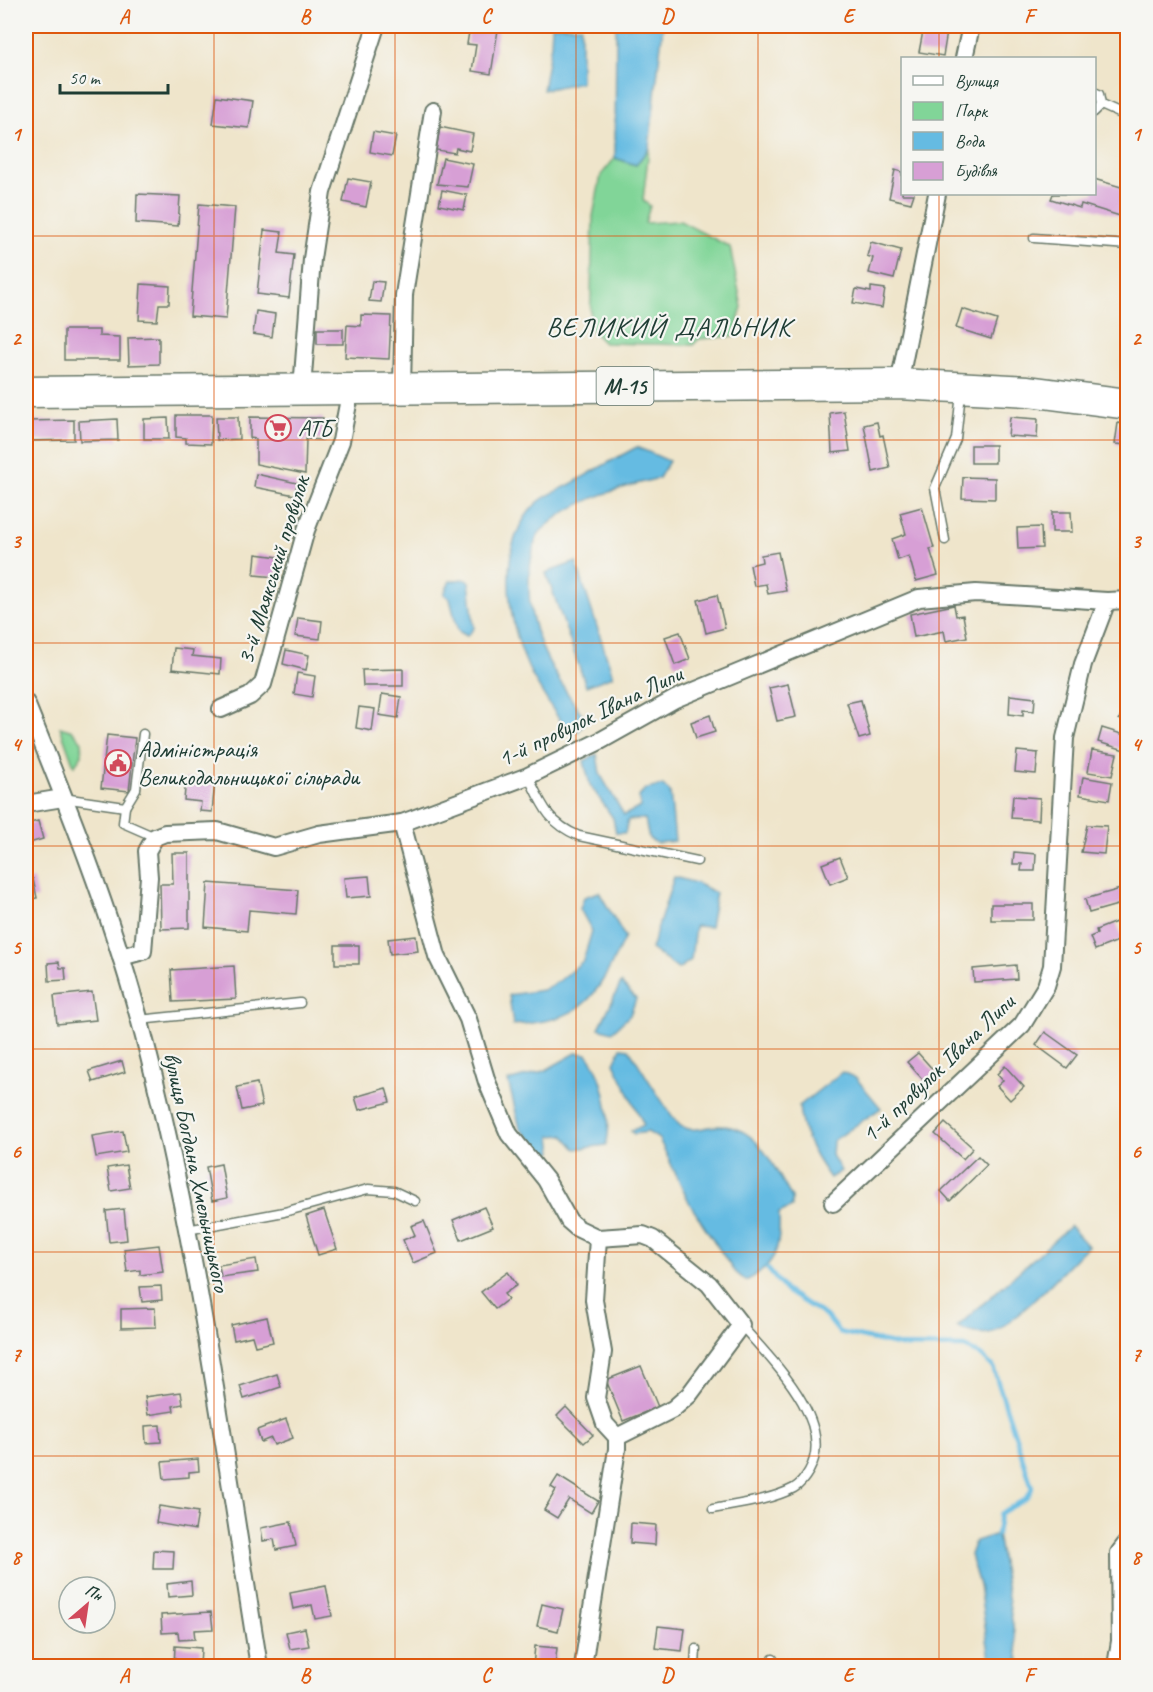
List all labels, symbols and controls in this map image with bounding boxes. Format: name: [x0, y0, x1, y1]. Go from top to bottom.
text: A: [119, 4, 131, 29]
text: B: [300, 4, 312, 29]
text: C: [481, 4, 493, 29]
text: D: [661, 4, 675, 29]
text: E: [843, 4, 857, 29]
text: F: [1024, 4, 1038, 29]
scale bar: [60, 57, 168, 95]
legend: [901, 57, 1096, 195]
text: 50 m: [69, 67, 102, 89]
text: Вулиця: [955, 70, 999, 92]
text: Парк: [955, 100, 989, 122]
text: 1: [12, 122, 23, 147]
text: 1: [1132, 122, 1143, 147]
text: Вода: [955, 130, 986, 152]
text: Будівля: [955, 160, 998, 182]
district label: ВЕЛИКИЙ ДАЛЬНИК: [546, 310, 796, 344]
text: 2: [12, 326, 23, 351]
text: 2: [1132, 326, 1143, 351]
road number: М-15: [596, 367, 654, 405]
supermarket icon: АТБ: [263, 413, 293, 443]
place label: АТБ: [298, 413, 337, 443]
street label: 3-й Маякський провулок: [230, 470, 317, 668]
text: 3: [12, 529, 23, 554]
text: 3: [1132, 529, 1143, 554]
street label: 1-й провулок Івана Липи: [493, 657, 689, 774]
text: 4: [12, 732, 24, 757]
text: 4: [1132, 732, 1144, 757]
place label: Адміністрація Великодальницької сільради: [138, 734, 361, 792]
public building icon: Адміністрація Великодальницької сільради: [103, 748, 133, 778]
text: 5: [12, 935, 23, 960]
text: 5: [1132, 935, 1143, 960]
street label: 1-й провулок Івана Липи: [855, 986, 1022, 1149]
street label: вулиця Богдана Хмельницького: [157, 1050, 237, 1296]
text: 6: [11, 1139, 22, 1164]
text: 6: [1131, 1139, 1142, 1164]
text: 7: [12, 1342, 23, 1367]
text: 7: [1132, 1342, 1143, 1367]
text: 8: [12, 1545, 24, 1570]
text: 8: [1132, 1545, 1144, 1570]
north arrow: [57, 1575, 117, 1635]
text: Пн: [82, 1580, 107, 1606]
text: A: [119, 1663, 131, 1688]
text: B: [300, 1663, 312, 1688]
text: C: [481, 1663, 493, 1688]
text: D: [661, 1663, 675, 1688]
text: E: [843, 1663, 857, 1688]
text: F: [1024, 1663, 1038, 1688]

